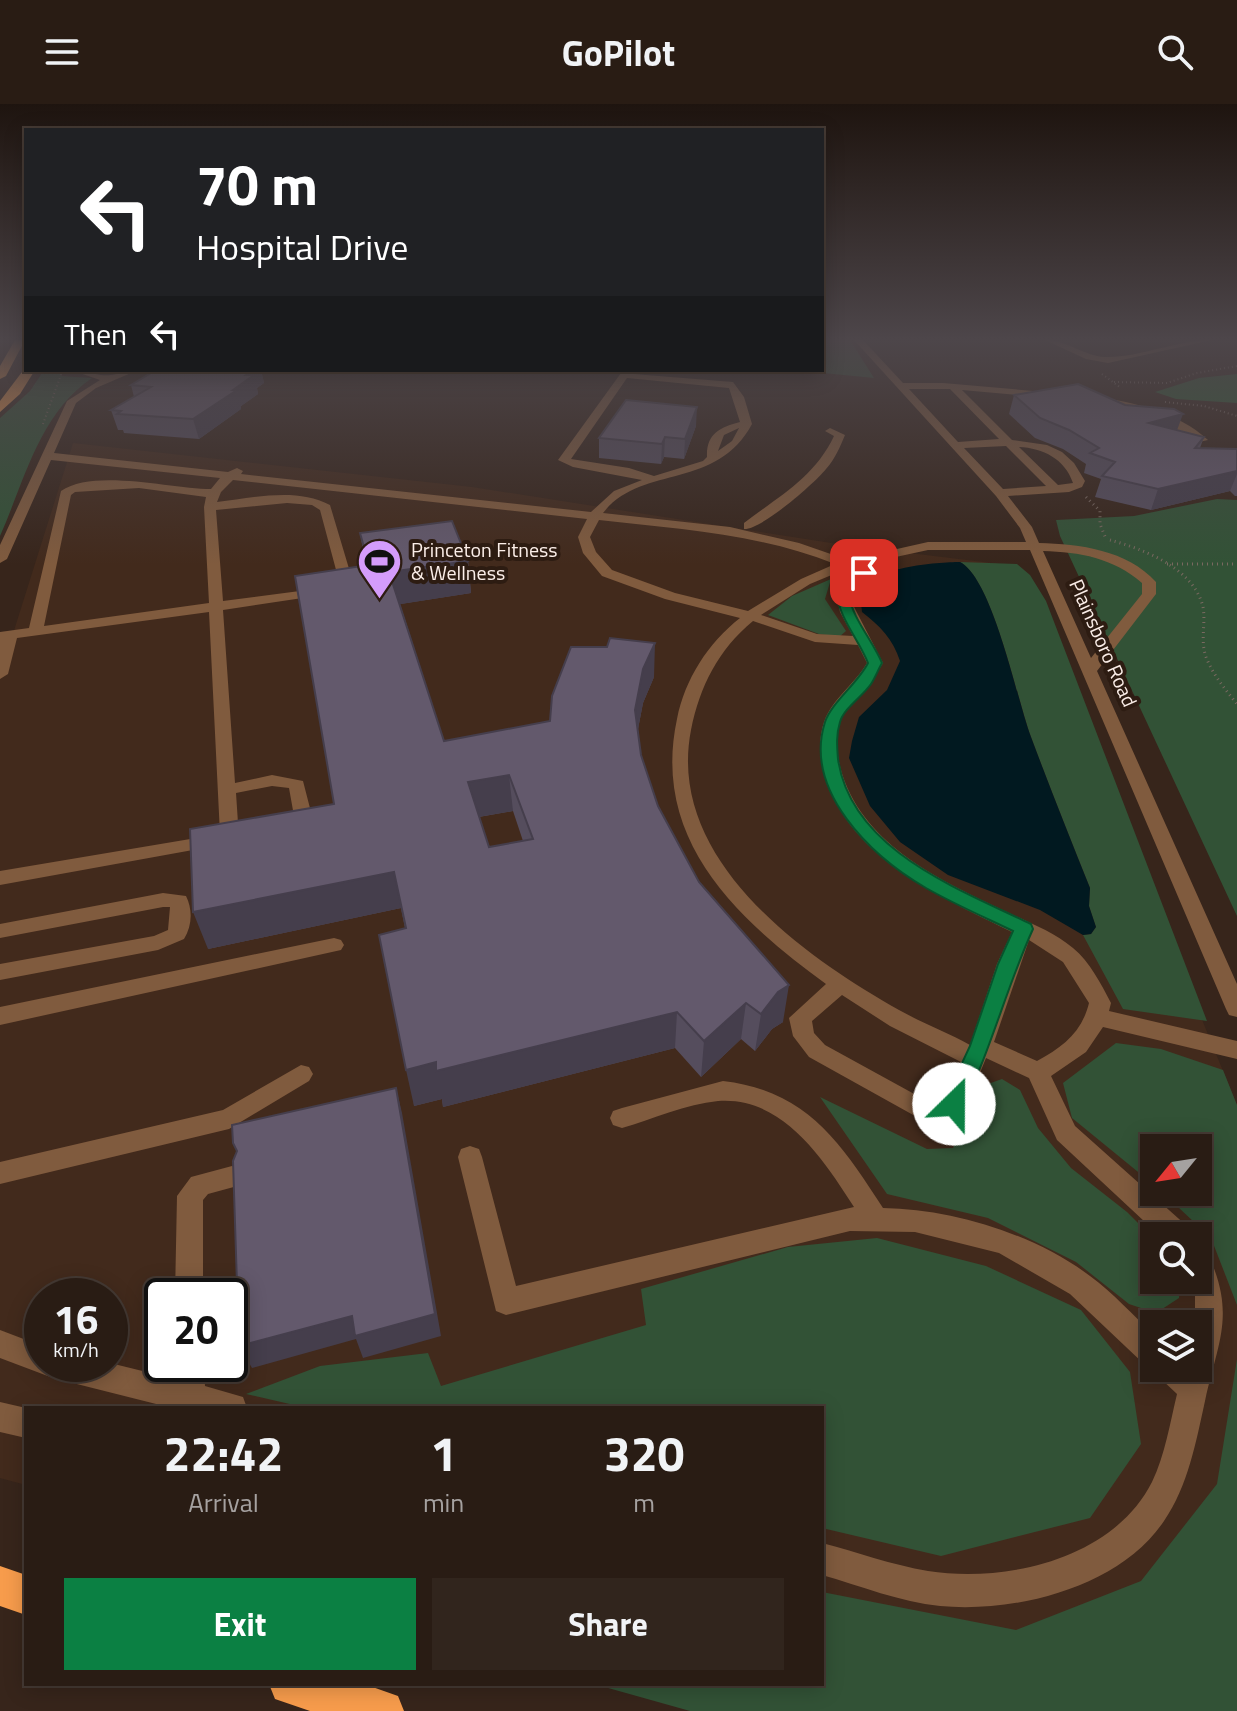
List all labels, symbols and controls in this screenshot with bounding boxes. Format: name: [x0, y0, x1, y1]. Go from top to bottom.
text: GoPilot: [562, 25, 675, 80]
icon: menu: [40, 30, 84, 74]
icon: search: [1153, 30, 1197, 74]
text: 70 m: [196, 142, 318, 227]
icon: left: [64, 160, 168, 264]
text: Hospital Drive: [196, 219, 408, 274]
text: Then: [64, 311, 127, 357]
icon: left: [143, 312, 187, 356]
place label: Princeton Fitness & Wellness: [411, 534, 558, 588]
sports icon: Princeton Fitness & Wellness: [356, 537, 404, 600]
pin: [830, 539, 898, 607]
icon: arrive: [842, 551, 886, 595]
street label: Plainsboro Road: [1061, 574, 1145, 712]
position arrow: [912, 1062, 996, 1146]
north arrow: [1140, 1134, 1212, 1206]
map controls: [1140, 1134, 1212, 1382]
button: search: [1140, 1222, 1212, 1294]
speed limit sign: 20: [144, 1278, 248, 1382]
text: 16: [54, 1289, 98, 1350]
button: layers: [1140, 1310, 1212, 1382]
text: km/h: [53, 1334, 99, 1365]
text: 22:42: [164, 1417, 283, 1490]
text: 1: [430, 1417, 457, 1490]
text: 320: [604, 1417, 684, 1490]
text: Arrival: [188, 1483, 259, 1522]
text: min: [423, 1483, 464, 1522]
text: m: [633, 1483, 655, 1522]
button: Exit: [64, 1578, 416, 1670]
button: Share: [432, 1578, 784, 1670]

